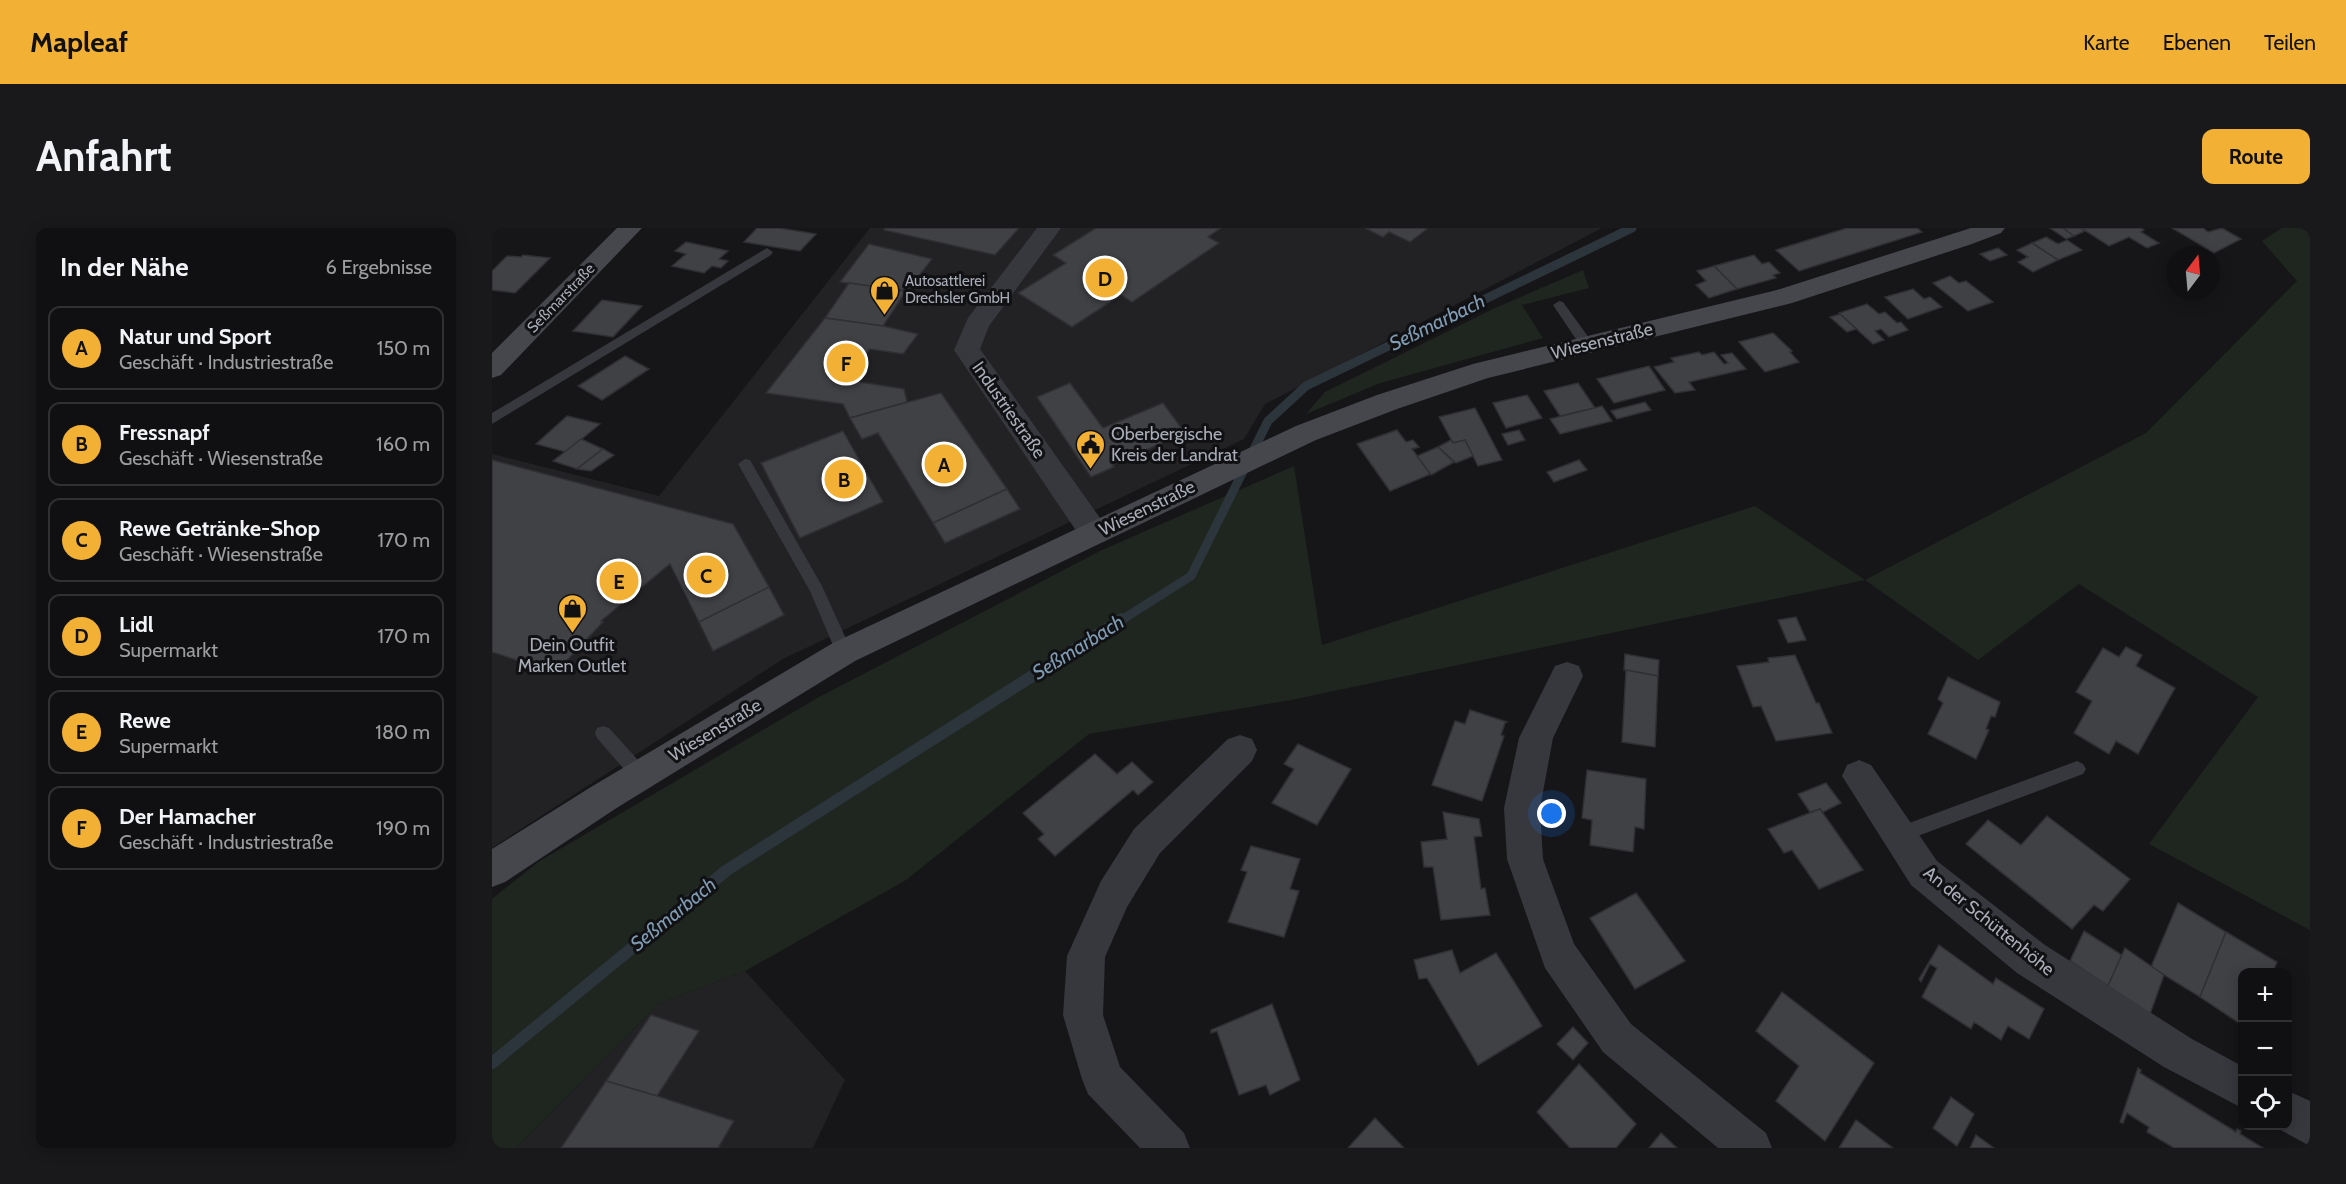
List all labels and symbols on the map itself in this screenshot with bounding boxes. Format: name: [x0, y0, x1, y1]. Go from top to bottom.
north arrow: [2166, 246, 2220, 300]
pin: D: [1086, 256, 1124, 300]
street label: Seßmarstraße: [523, 259, 599, 336]
place label: Autosattlerei Drechsler GmbH: [905, 272, 1010, 307]
shop icon: Autosattlerei Drechsler GmbH: [868, 274, 900, 316]
water label: Seßmarbach: [1385, 289, 1489, 355]
street label: Wiesenstraße: [1549, 318, 1655, 364]
pin: F: [826, 340, 866, 386]
street label: Industriestraße: [967, 357, 1051, 463]
place label: Oberbergische Kreis der Landrat: [1111, 423, 1238, 466]
public building icon: Oberbergische Kreis der Landrat: [1074, 428, 1106, 470]
pin: A: [924, 442, 964, 486]
pin: B: [824, 456, 864, 502]
street label: Wiesenstraße: [1095, 475, 1199, 541]
pin: C: [686, 552, 726, 598]
pin: E: [600, 558, 638, 604]
shop icon: Dein Outfit Marken Outlet: [556, 592, 588, 634]
water label: Seßmarbach: [1028, 609, 1128, 685]
place label: Dein Outfit Marken Outlet: [518, 634, 626, 677]
street label: Wiesenstraße: [665, 694, 765, 766]
your location: [1537, 799, 1566, 828]
street label: An der Schüttenhöhe: [1919, 861, 2059, 981]
water label: Seßmarbach: [625, 872, 721, 956]

